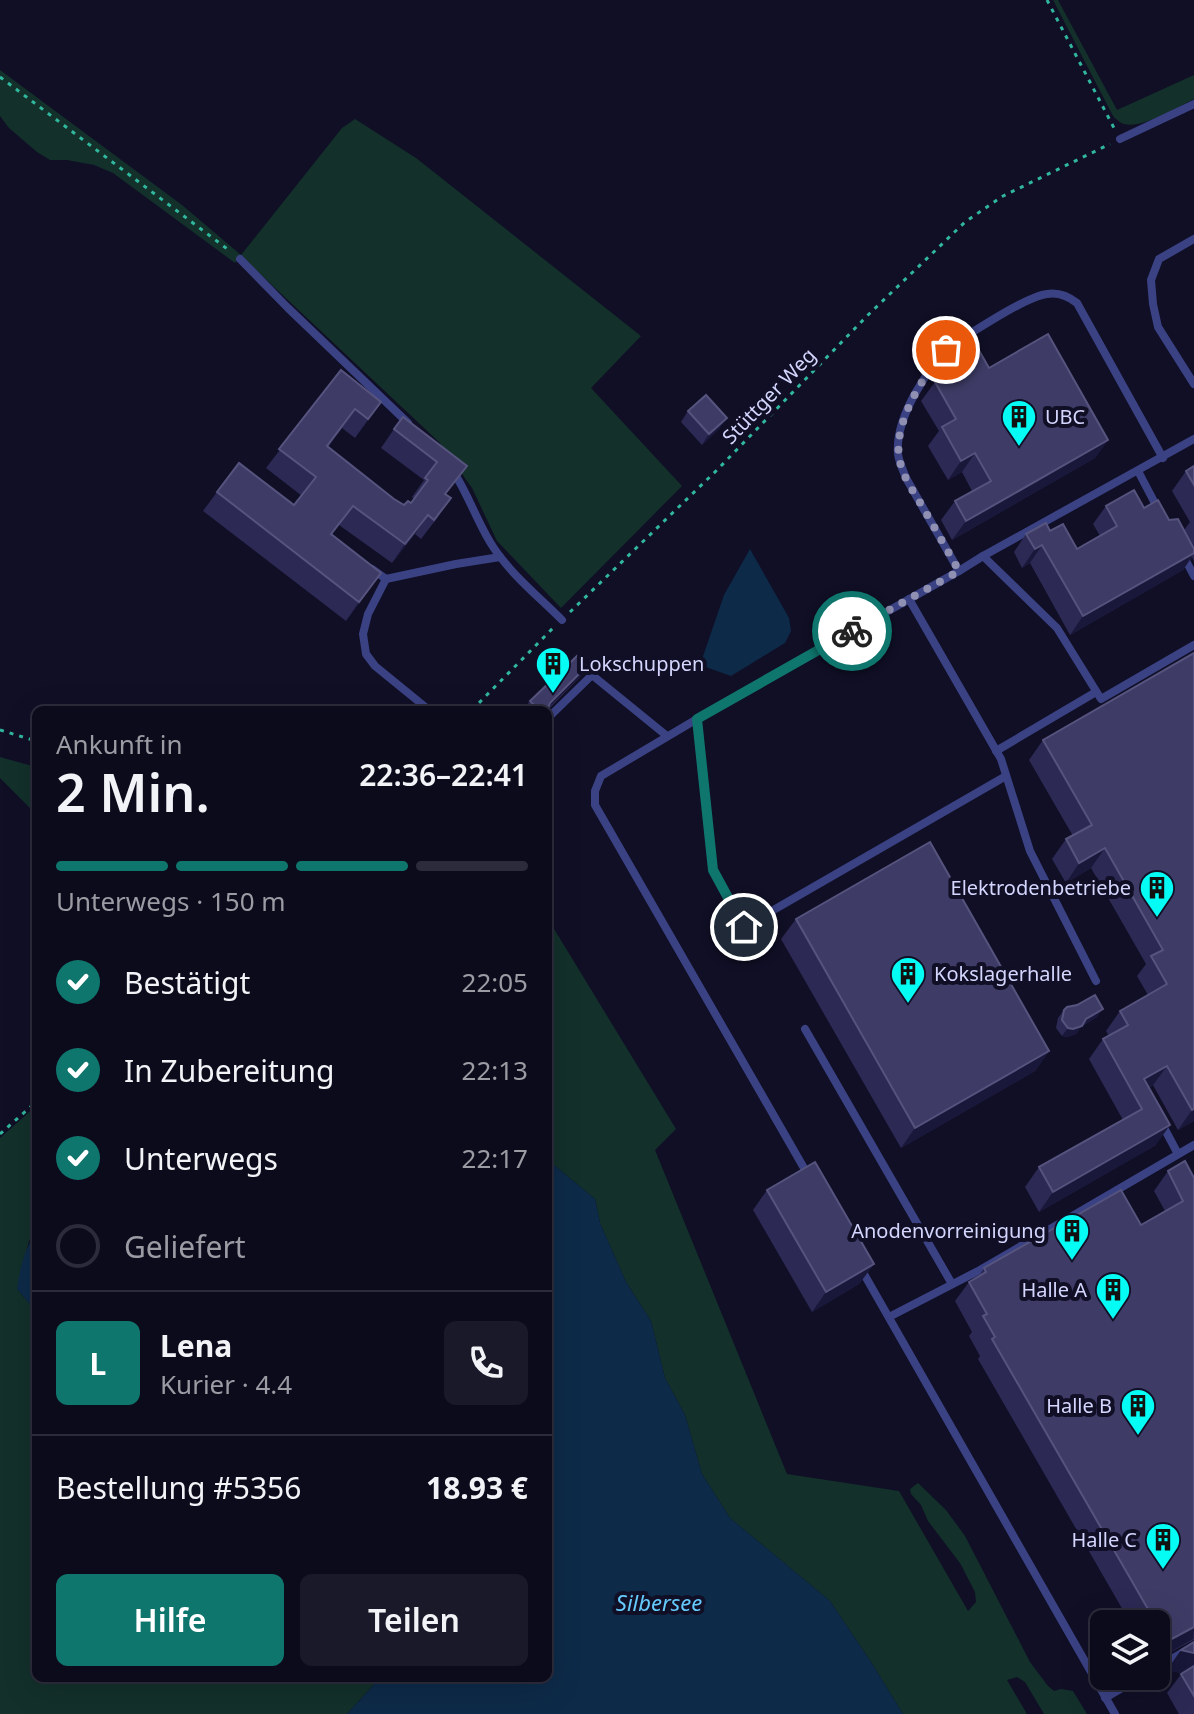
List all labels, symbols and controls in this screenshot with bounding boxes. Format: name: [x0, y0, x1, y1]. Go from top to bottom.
pin: [912, 316, 980, 384]
icon: bag: [924, 328, 968, 372]
street label: Stüttger Weg: [716, 342, 821, 450]
building icon: UBC: [1000, 398, 1038, 448]
place label: UBC: [1045, 403, 1086, 430]
courier: [812, 591, 892, 671]
icon: bike: [830, 609, 874, 653]
building icon: Lokschuppen: [534, 645, 572, 695]
place label: Lokschuppen: [579, 650, 704, 677]
text: Ankunft in: [56, 726, 183, 762]
text: 22:36–22:41: [359, 754, 528, 795]
text: 2 Min.: [56, 756, 210, 827]
building icon: Elektrodenbetriebe: [1138, 869, 1176, 919]
place label: Elektrodenbetriebe: [951, 874, 1131, 901]
text: Unterwegs · 150 m: [56, 883, 286, 919]
pin: [710, 893, 778, 961]
icon: home: [722, 905, 766, 949]
building icon: Kokslagerhalle: [889, 955, 927, 1005]
icon: check: [56, 960, 100, 1004]
place label: Kokslagerhalle: [934, 960, 1072, 987]
text: Bestätigt: [124, 962, 250, 1003]
text: 22:05: [462, 964, 528, 1000]
icon: check: [56, 1048, 100, 1092]
text: In Zubereitung: [124, 1050, 334, 1091]
text: 22:13: [462, 1052, 528, 1088]
icon: check: [56, 1136, 100, 1180]
text: Unterwegs: [124, 1138, 278, 1179]
text: 22:17: [462, 1140, 528, 1176]
building icon: Anodenvorreinigung: [1053, 1212, 1091, 1262]
place label: Anodenvorreinigung: [851, 1217, 1046, 1244]
text: Geliefert: [124, 1226, 246, 1267]
building icon: Halle A: [1094, 1271, 1132, 1321]
place label: Halle A: [1021, 1276, 1087, 1303]
button: phone: [444, 1321, 528, 1405]
text: Lena: [160, 1325, 232, 1366]
text: L: [90, 1343, 106, 1384]
text: Kurier · 4.4: [160, 1366, 292, 1402]
building icon: Halle B: [1119, 1387, 1157, 1437]
place label: Halle B: [1046, 1392, 1112, 1419]
text: Bestellung #5356: [56, 1467, 301, 1508]
text: 18.93 €: [426, 1467, 528, 1508]
building icon: Halle C: [1144, 1521, 1182, 1571]
place label: Halle C: [1072, 1526, 1137, 1553]
button: Hilfe: [56, 1574, 284, 1666]
button: Teilen: [300, 1574, 528, 1666]
water label: Silbersee: [616, 1587, 702, 1617]
map controls: [1090, 1610, 1170, 1690]
button: layers: [1090, 1610, 1170, 1690]

